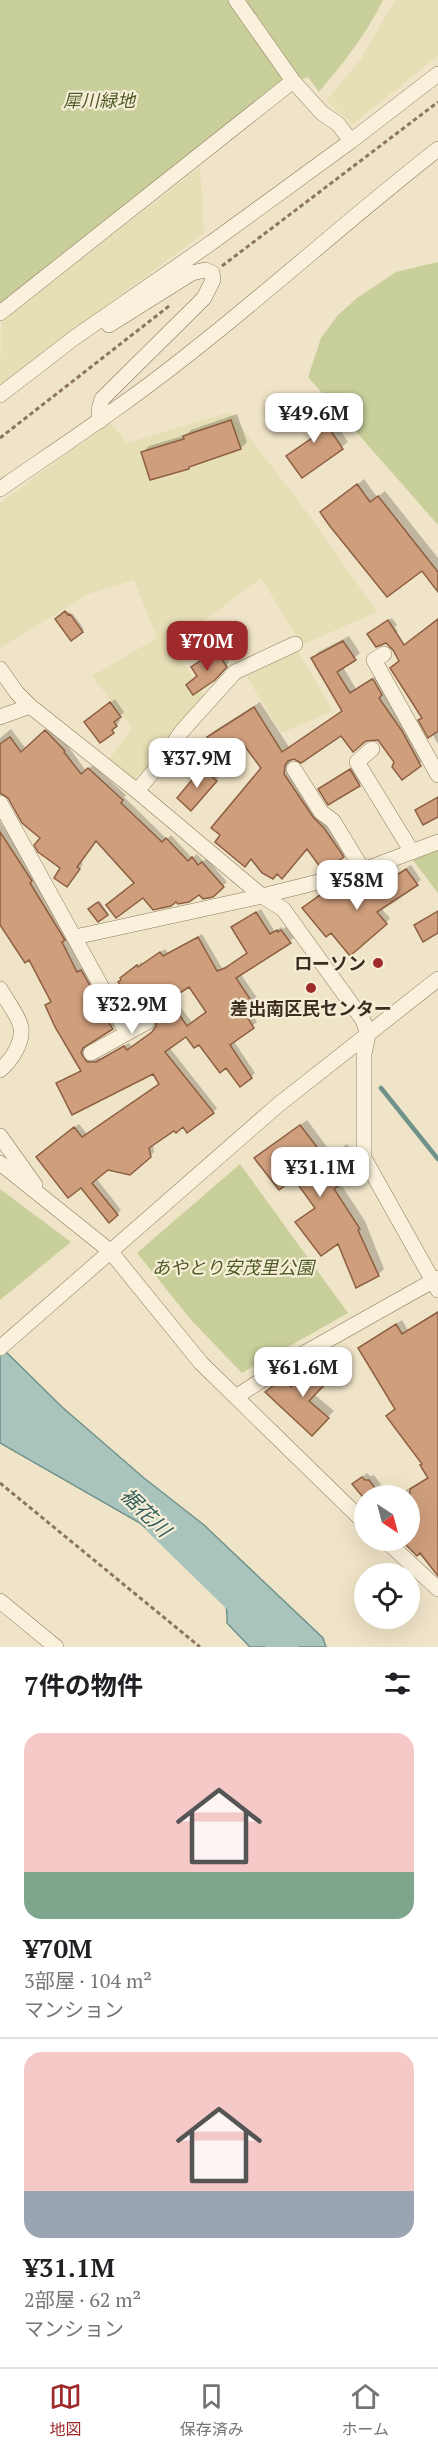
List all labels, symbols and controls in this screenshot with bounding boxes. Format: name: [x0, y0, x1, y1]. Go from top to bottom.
park label: 犀川緑地: [63, 88, 137, 112]
pin: ¥49.6M: [265, 393, 363, 444]
text: ¥49.6M: [279, 399, 349, 426]
pin: ¥70M: [171, 621, 243, 672]
text: ¥70M: [181, 627, 233, 654]
pin: ¥37.9M: [148, 738, 246, 789]
text: ¥37.9M: [163, 744, 231, 771]
pin: ¥58M: [321, 860, 393, 911]
text: ¥58M: [331, 866, 383, 893]
place label: ローソン: [294, 951, 366, 975]
marker: ローソン: [371, 956, 385, 970]
marker: 差出南区民センター: [304, 981, 318, 995]
pin: ¥32.9M: [83, 984, 181, 1035]
text: ¥32.9M: [97, 990, 167, 1017]
place label: 差出南区民センター: [230, 996, 392, 1020]
pin: ¥31.1M: [271, 1147, 369, 1198]
text: ¥31.1M: [285, 1153, 355, 1180]
park label: あやとり安茂里公園: [152, 1255, 317, 1279]
pin: ¥61.6M: [254, 1347, 352, 1398]
text: ¥61.6M: [268, 1353, 338, 1380]
water label: 裾花川: [115, 1481, 178, 1544]
north arrow: [354, 1485, 420, 1551]
map controls: [354, 1485, 420, 1629]
button: locate: [354, 1563, 420, 1629]
icon: filters: [381, 1667, 414, 1700]
text: 7件の物件: [24, 1668, 143, 1702]
icon: home: [165, 1772, 273, 1880]
text: ¥70M: [24, 1931, 92, 1965]
text: 3部屋 · 104 m²: [24, 1967, 152, 1994]
text: マンション: [24, 1996, 124, 2023]
icon: home: [165, 2091, 273, 2199]
text: ¥31.1M: [24, 2250, 115, 2284]
text: 2部屋 · 62 m²: [24, 2286, 141, 2313]
text: マンション: [24, 2315, 124, 2342]
tab: 地図: [49, 2380, 82, 2440]
tab: 保存済み: [180, 2380, 244, 2440]
tab: ホーム: [342, 2380, 389, 2440]

